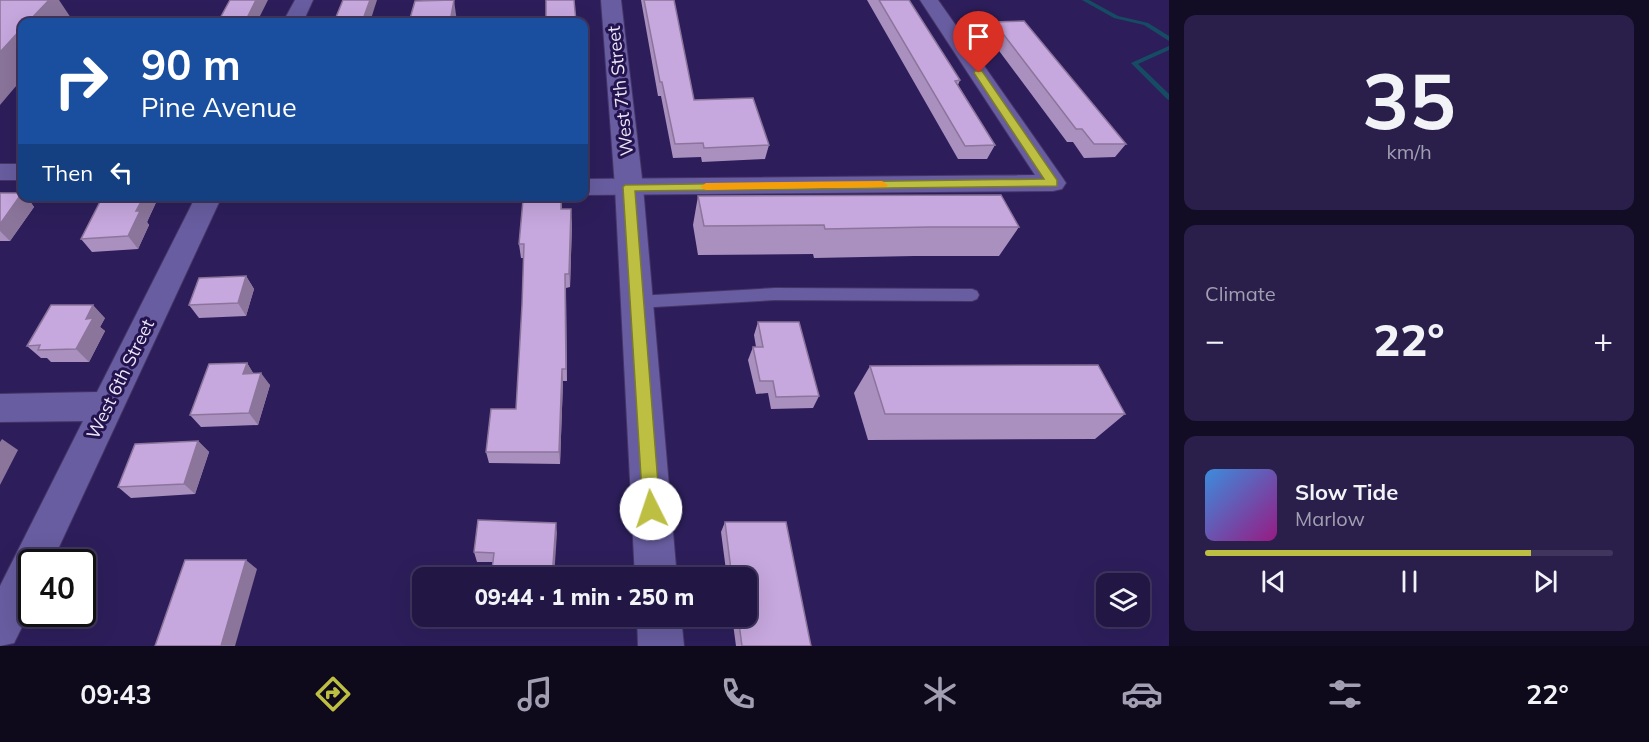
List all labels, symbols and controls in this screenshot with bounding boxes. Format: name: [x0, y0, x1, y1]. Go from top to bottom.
pin: [953, 11, 1004, 73]
icon: arrive: [962, 20, 995, 53]
street label: West 7th Street: [602, 25, 638, 157]
text: 90 m: [141, 38, 241, 91]
icon: right: [42, 42, 120, 120]
text: 35: [1362, 51, 1456, 149]
text: Pine Avenue: [141, 90, 297, 124]
text: km/h: [1386, 139, 1432, 164]
icon: left: [105, 156, 138, 189]
text: Then: [42, 159, 93, 187]
text: Climate: [1205, 281, 1276, 306]
text: 22°: [1373, 311, 1445, 367]
street label: West 6th Street: [81, 315, 159, 443]
text: −: [1205, 319, 1225, 360]
text: +: [1593, 319, 1613, 360]
position arrow: [619, 477, 683, 541]
text: Slow Tide: [1295, 478, 1398, 506]
text: Marlow: [1295, 506, 1365, 531]
speed limit sign: 40: [18, 549, 96, 627]
icon: previous: [1257, 565, 1290, 598]
icon: pause: [1393, 565, 1426, 598]
icon: next: [1529, 565, 1562, 598]
map controls: [1096, 573, 1150, 627]
button: layers: [1096, 573, 1150, 627]
text: 09:44 · 1 min · 250 m: [475, 583, 694, 611]
icon: directions: [312, 673, 354, 715]
icon: music: [514, 673, 556, 715]
icon: phone: [717, 673, 759, 715]
icon: climate: [919, 673, 961, 715]
icon: car: [1121, 673, 1163, 715]
icon: filters: [1324, 673, 1366, 715]
text: 09:43: [80, 677, 152, 711]
text: 22°: [1526, 677, 1569, 711]

